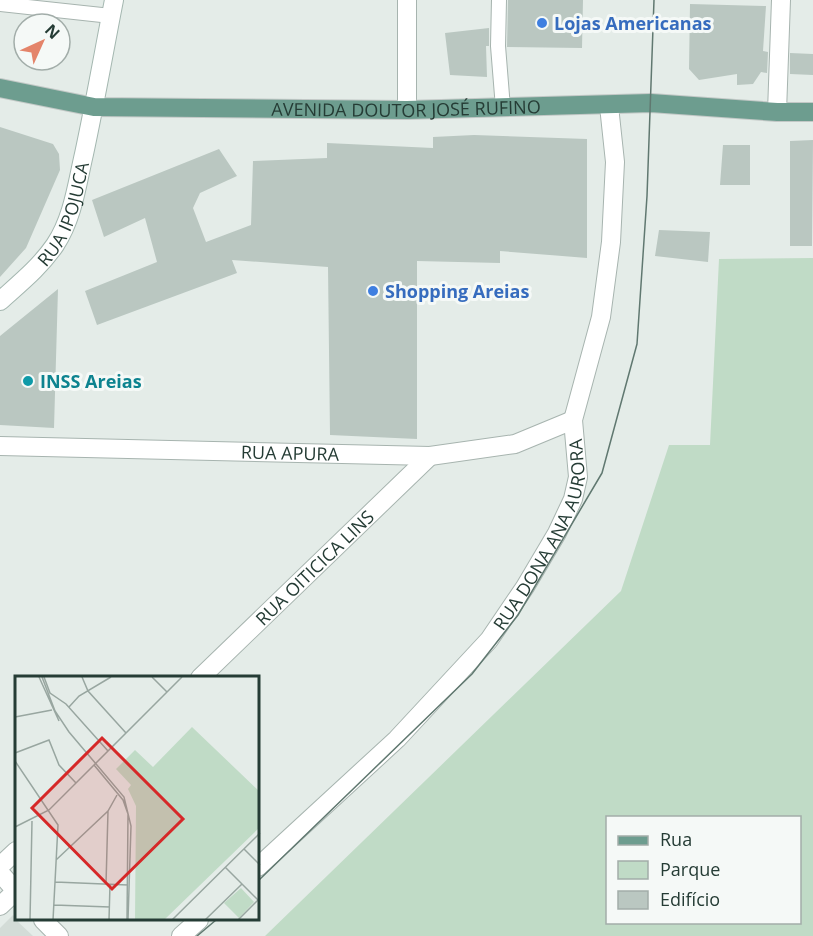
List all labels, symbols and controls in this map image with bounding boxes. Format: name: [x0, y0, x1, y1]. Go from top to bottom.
place label: Lojas Americanas: [554, 11, 712, 35]
north arrow: [12, 12, 72, 72]
marker: Lojas Americanas: [535, 16, 549, 30]
text: N: [40, 19, 65, 44]
street label: AVENIDA DOUTOR JOSÉ RUFINO: [271, 94, 541, 122]
street label: RUA IPOJUCA: [32, 159, 94, 271]
place label: Shopping Areias: [385, 279, 529, 303]
marker: Shopping Areias: [366, 284, 380, 298]
place label: INSS Areias: [40, 369, 142, 393]
marker: INSS Areias: [21, 374, 35, 388]
street label: RUA DONA ANA AURORA: [487, 437, 590, 635]
street label: RUA APURA: [241, 440, 340, 466]
street label: RUA OITICICA LINS: [250, 505, 379, 630]
inset map: [15, 676, 260, 921]
legend: [606, 816, 801, 924]
text: Rua: [660, 827, 692, 851]
text: Parque: [660, 857, 720, 881]
text: Edifício: [660, 887, 720, 911]

